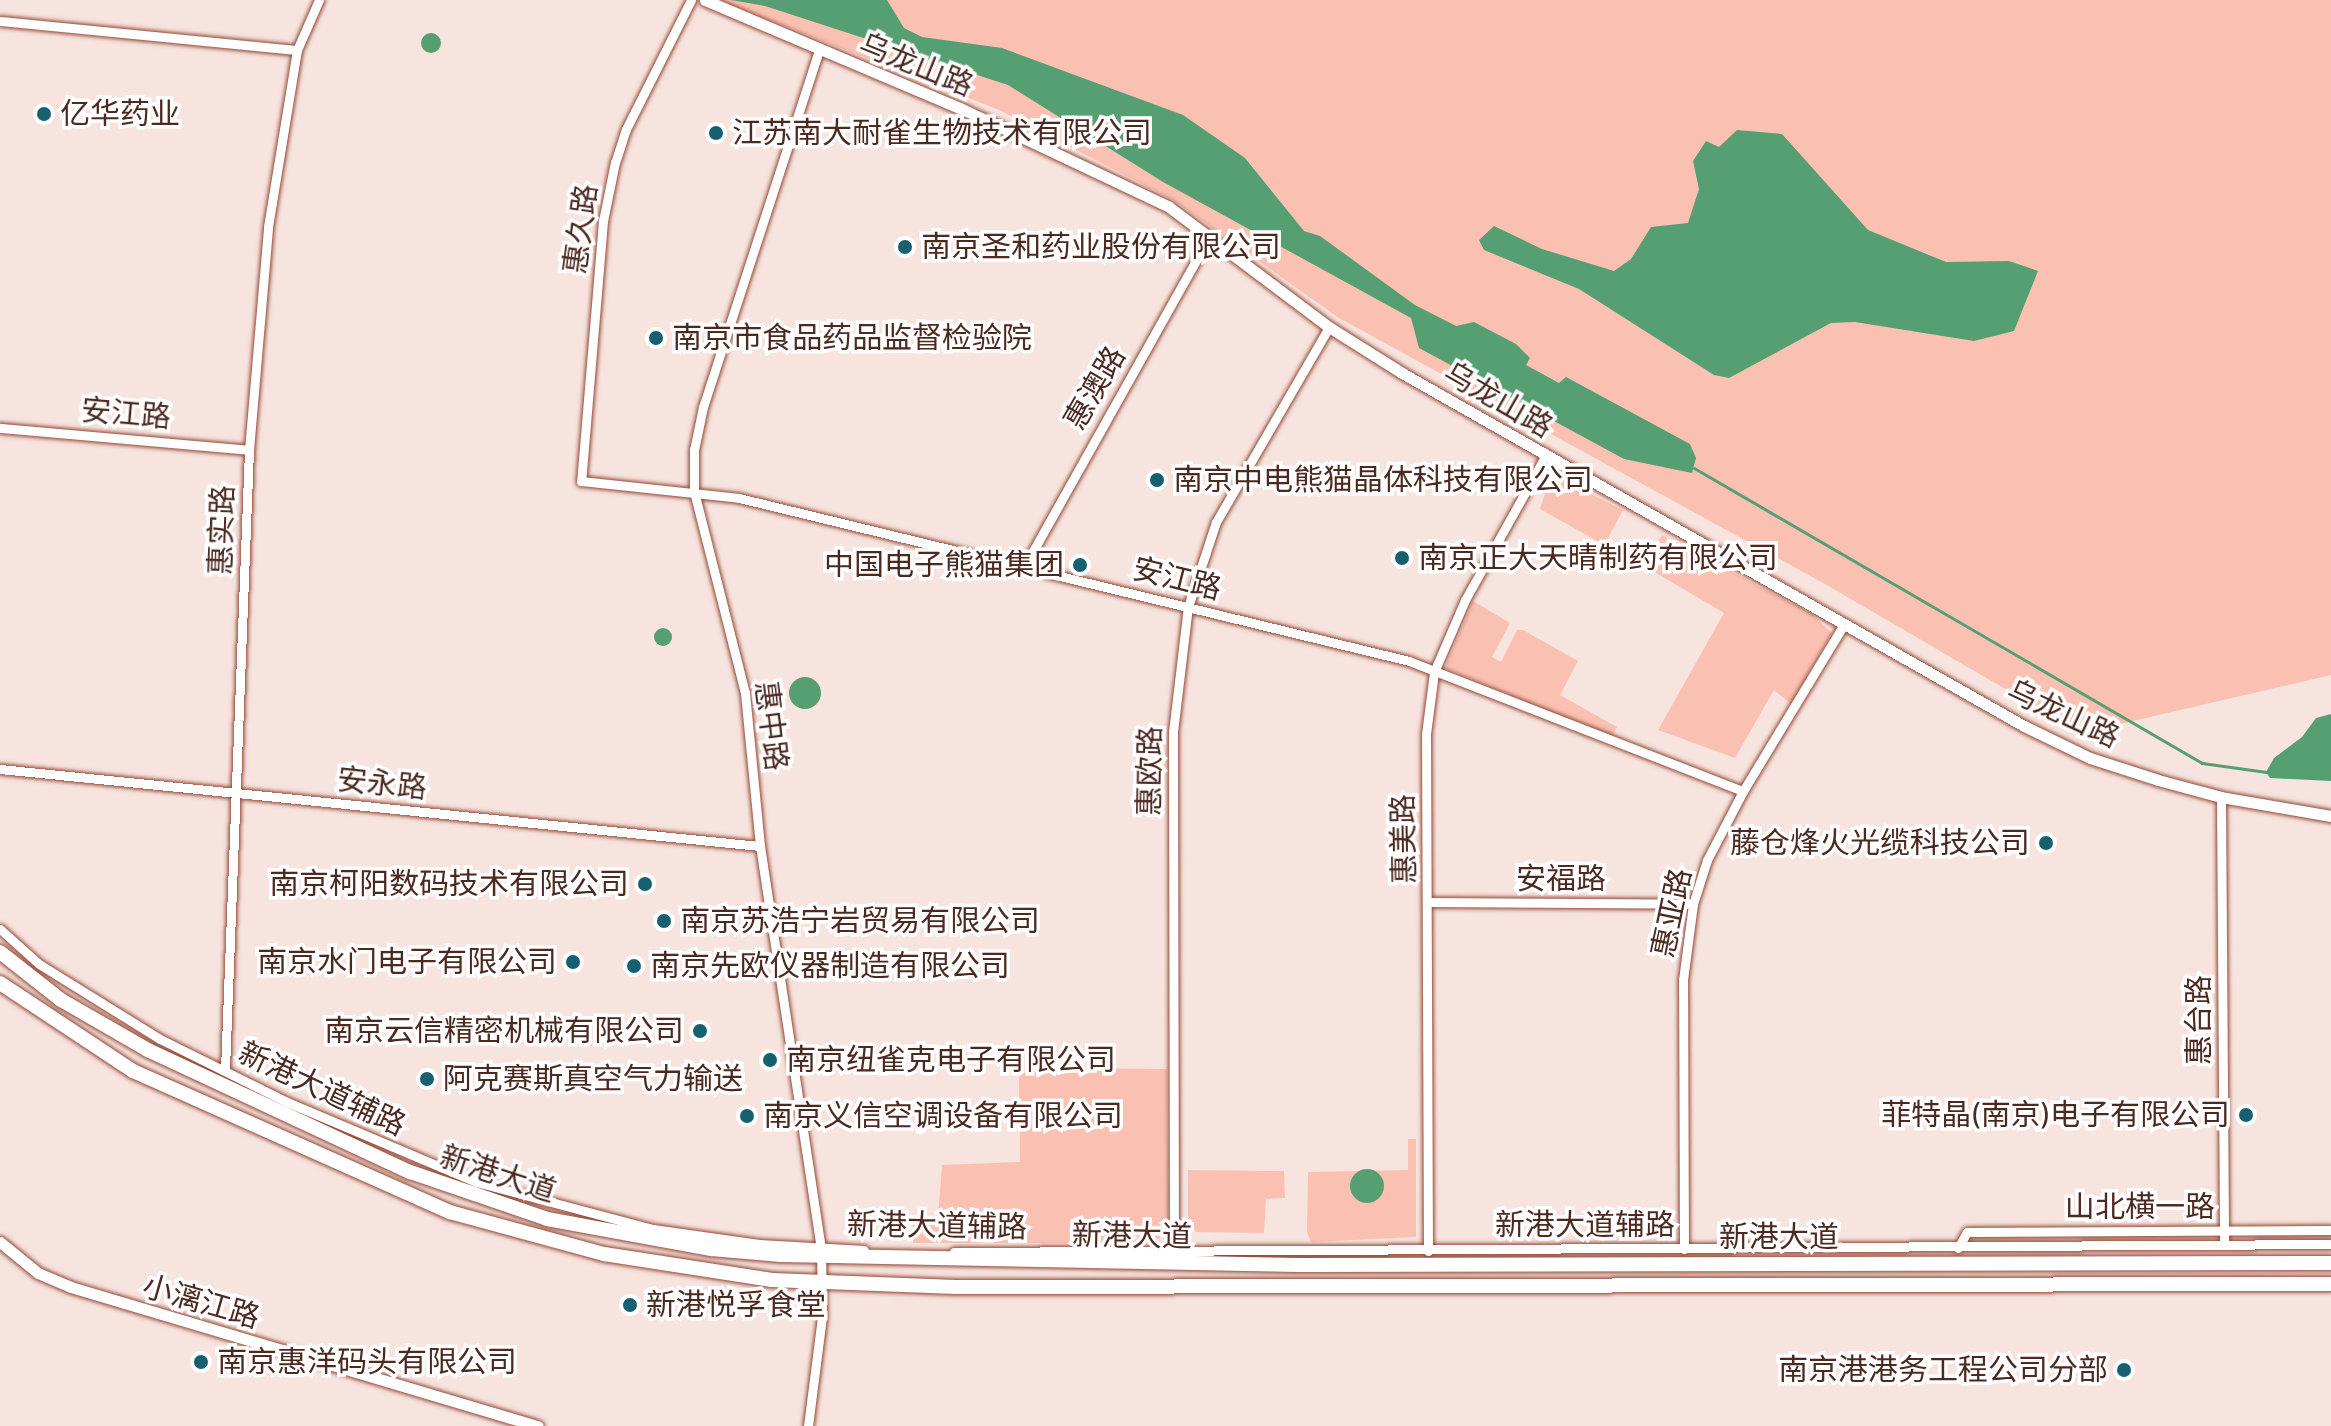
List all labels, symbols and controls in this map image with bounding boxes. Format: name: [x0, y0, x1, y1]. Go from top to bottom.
street label: 乌龙山路: [854, 26, 978, 104]
place label: 亿华药业: [60, 96, 180, 132]
marker: 亿华药业: [35, 105, 53, 123]
place label: 江苏南大耐雀生物技术有限公司: [732, 115, 1152, 151]
marker: 江苏南大耐雀生物技术有限公司: [707, 124, 725, 142]
street label: 惠久路: [557, 182, 605, 276]
place label: 南京圣和药业股份有限公司: [921, 229, 1281, 265]
marker: 南京圣和药业股份有限公司: [896, 238, 914, 256]
place label: 南京市食品药品监督检验院: [672, 320, 1032, 356]
marker: 南京市食品药品监督检验院: [647, 329, 665, 347]
street label: 惠澳路: [1057, 340, 1133, 436]
street label: 乌龙山路: [1437, 354, 1559, 446]
street label: 安江路: [80, 392, 172, 436]
place label: 南京中电熊猫晶体科技有限公司: [1173, 462, 1593, 498]
marker: 南京中电熊猫晶体科技有限公司: [1148, 471, 1166, 489]
street label: 惠实路: [202, 484, 242, 576]
place label: 南京正大天晴制药有限公司: [1418, 540, 1778, 576]
place label: 中国电子熊猫集团: [824, 547, 1064, 583]
marker: 南京正大天晴制药有限公司: [1393, 549, 1411, 567]
street label: 安江路: [1129, 551, 1225, 607]
marker: 中国电子熊猫集团: [1071, 556, 1089, 574]
street label: 乌龙山路: [2001, 672, 2125, 756]
street label: 惠中路: [748, 679, 794, 773]
street label: 惠欧路: [1131, 726, 1169, 816]
street label: 安永路: [335, 761, 429, 807]
street label: 惠美路: [1385, 794, 1423, 884]
place label: 藤仓烽火光缆科技公司: [1730, 825, 2030, 861]
marker: 藤仓烽火光缆科技公司: [2037, 834, 2055, 852]
street label: 安福路: [1516, 861, 1606, 897]
street label: 惠亚路: [1645, 865, 1699, 961]
place label: 南京柯阳数码技术有限公司: [269, 866, 629, 902]
marker: 南京柯阳数码技术有限公司: [636, 875, 654, 893]
place label: 南京苏浩宁岩贸易有限公司: [680, 903, 1040, 939]
marker: 南京苏浩宁岩贸易有限公司: [655, 912, 673, 930]
place label: 南京水门电子有限公司: [257, 944, 557, 980]
place label: 南京先欧仪器制造有限公司: [650, 948, 1010, 984]
marker: 南京水门电子有限公司: [564, 953, 582, 971]
marker: 南京先欧仪器制造有限公司: [625, 957, 643, 975]
street label: 惠台路: [2181, 975, 2217, 1065]
place label: 南京云信精密机械有限公司: [324, 1013, 684, 1049]
marker: 南京云信精密机械有限公司: [691, 1022, 709, 1040]
street label: 新港大道辅路: [233, 1035, 411, 1143]
place label: 南京纽雀克电子有限公司: [786, 1042, 1116, 1078]
marker: 南京纽雀克电子有限公司: [761, 1051, 779, 1069]
place label: 阿克赛斯真空气力输送: [443, 1061, 743, 1097]
marker: 阿克赛斯真空气力输送: [418, 1070, 436, 1088]
place label: 菲特晶(南京)电子有限公司: [1881, 1097, 2230, 1133]
place label: 南京义信空调设备有限公司: [763, 1098, 1123, 1134]
marker: 菲特晶(南京)电子有限公司: [2237, 1106, 2255, 1124]
marker: 南京义信空调设备有限公司: [738, 1107, 756, 1125]
street label: 新港大道: [435, 1138, 561, 1210]
street label: 山北横一路: [2065, 1189, 2215, 1225]
street label: 新港大道辅路: [847, 1206, 1027, 1246]
street label: 新港大道辅路: [1495, 1207, 1675, 1243]
street label: 新港大道: [1072, 1217, 1192, 1255]
street label: 新港大道: [1719, 1219, 1839, 1255]
street label: 小漓江路: [138, 1268, 264, 1336]
place label: 新港悦孚食堂: [646, 1287, 826, 1323]
marker: 新港悦孚食堂: [621, 1296, 639, 1314]
place label: 南京惠洋码头有限公司: [217, 1344, 517, 1380]
place label: 南京港港务工程公司分部: [1778, 1352, 2108, 1388]
marker: 南京惠洋码头有限公司: [192, 1353, 210, 1371]
marker: 南京港港务工程公司分部: [2115, 1361, 2133, 1379]

